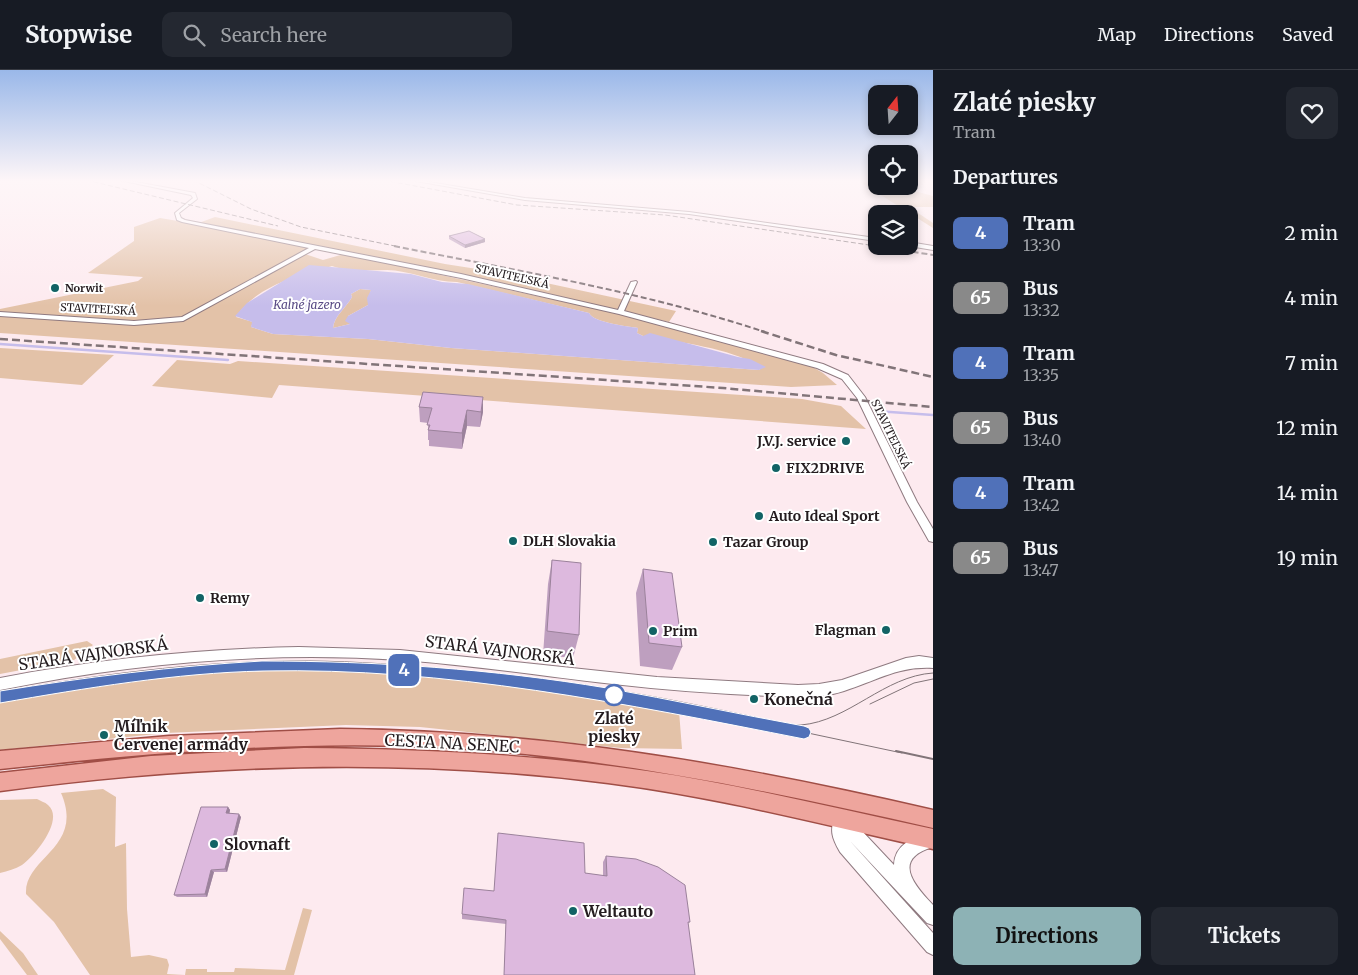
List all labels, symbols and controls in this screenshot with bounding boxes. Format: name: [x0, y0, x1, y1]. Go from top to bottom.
search box: [162, 12, 512, 57]
text: Stopwise: [25, 19, 132, 50]
icon: search: [180, 21, 208, 49]
text: Search here: [220, 23, 327, 47]
text: Map: [1098, 23, 1136, 46]
text: Directions: [1164, 23, 1254, 46]
text: Saved: [1282, 23, 1333, 46]
north arrow: [868, 85, 918, 135]
map controls: [868, 85, 918, 255]
text: Zlaté piesky: [953, 87, 1096, 118]
button: heart: [1286, 87, 1338, 139]
text: Tram: [953, 122, 996, 142]
button: locate: [868, 145, 918, 195]
text: Departures: [953, 165, 1058, 189]
button: layers: [868, 205, 918, 255]
text: Tram: [1023, 211, 1075, 235]
text: 4: [975, 221, 986, 244]
text: 2 min: [1285, 221, 1338, 245]
text: 13:30: [1023, 235, 1061, 255]
street label: STAVITEĽSKÁ: [474, 261, 551, 291]
text: Bus: [1023, 276, 1058, 300]
place label: Norwit: [65, 281, 104, 295]
marker: Norwit: [49, 282, 61, 294]
text: 65: [970, 286, 991, 309]
text: 4 min: [1284, 286, 1338, 310]
water label: Kalné jazero: [272, 297, 341, 312]
street label: STAVITEĽSKÁ: [60, 300, 136, 318]
text: 13:32: [1023, 300, 1060, 320]
text: Tram: [1023, 341, 1075, 365]
text: 4: [975, 351, 986, 374]
text: 7 min: [1285, 351, 1338, 375]
text: 13:35: [1023, 365, 1059, 385]
street label: STAVITEĽSKÁ: [868, 397, 914, 471]
text: Bus: [1023, 406, 1058, 430]
text: 65: [970, 416, 991, 439]
text: 12 min: [1276, 416, 1338, 440]
text: 13:40: [1023, 430, 1061, 450]
place label: J.V.J. service: [756, 432, 836, 450]
marker: J.V.J. service: [840, 435, 852, 447]
place label: FIX2DRIVE: [786, 459, 864, 477]
marker: FIX2DRIVE: [770, 462, 782, 474]
text: Tram: [1023, 471, 1075, 495]
text: 4: [975, 481, 986, 504]
text: 14 min: [1277, 481, 1338, 505]
text: 13:42: [1023, 495, 1060, 515]
place label: Auto Ideal Sport: [768, 507, 880, 525]
marker: Auto Ideal Sport: [753, 510, 765, 522]
place label: DLH Slovakia: [523, 532, 616, 550]
place label: Tazar Group: [723, 533, 809, 551]
marker: DLH Slovakia: [507, 535, 519, 547]
marker: Tazar Group: [707, 536, 719, 548]
text: Bus: [1023, 536, 1058, 560]
text: 65: [970, 546, 991, 569]
text: 19 min: [1277, 546, 1338, 570]
text: 13:47: [1023, 560, 1059, 580]
place label: Remy: [210, 589, 250, 607]
marker: Remy: [194, 592, 206, 604]
place label: Flagman: [815, 621, 876, 639]
place label: Prim: [663, 622, 698, 640]
marker: Flagman: [880, 624, 892, 636]
marker: Prim: [647, 625, 659, 637]
street label: STARÁ VAJNORSKÁ: [424, 631, 577, 669]
street label: STARÁ VAJNORSKÁ: [17, 634, 170, 674]
line badge: 4: [388, 654, 420, 686]
text: 4: [398, 658, 410, 681]
marker: Zlaté piesky: [603, 684, 625, 706]
place label: Konečná: [764, 689, 833, 709]
marker: Konečná: [748, 693, 760, 705]
place label: Zlaté piesky: [588, 708, 641, 746]
place label: Míľnik Červenej armády: [114, 716, 248, 754]
marker: Míľnik Červenej armády: [98, 729, 110, 741]
street label: CESTA NA SENEC: [384, 729, 520, 757]
place label: Slovnaft: [224, 834, 291, 854]
marker: Slovnaft: [208, 838, 220, 850]
place label: Weltauto: [582, 901, 654, 921]
marker: Weltauto: [567, 905, 579, 917]
button: Directions: [953, 907, 1141, 965]
button: Tickets: [1151, 907, 1338, 965]

